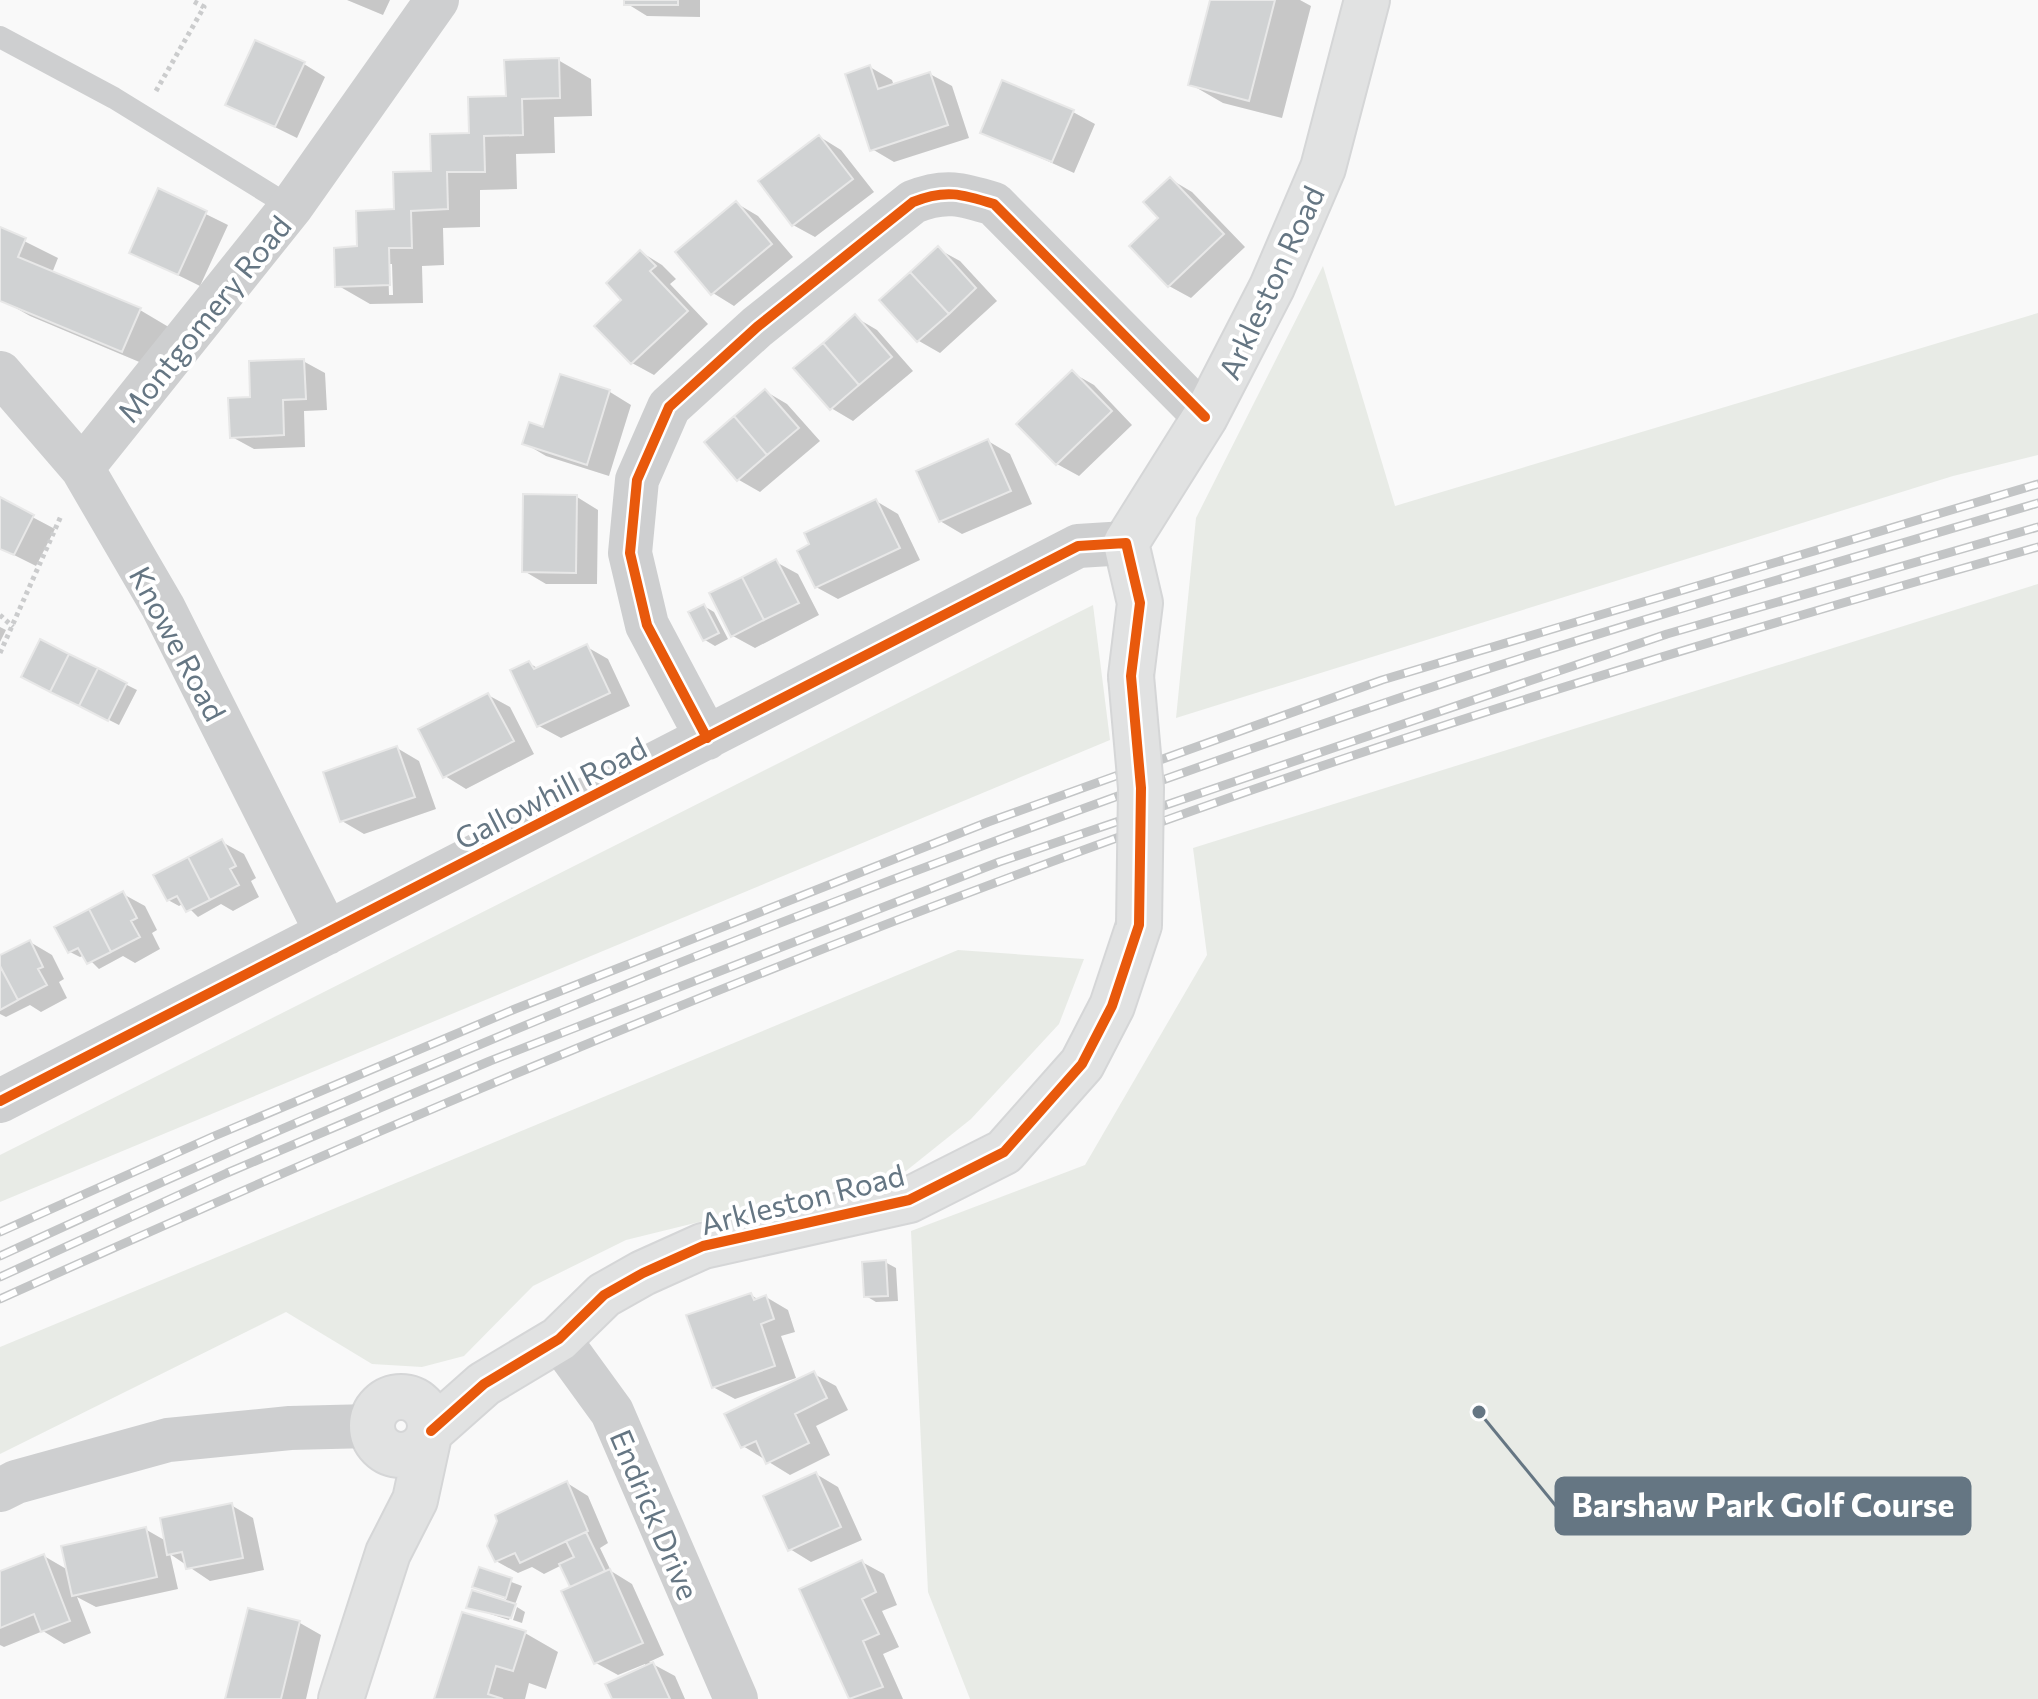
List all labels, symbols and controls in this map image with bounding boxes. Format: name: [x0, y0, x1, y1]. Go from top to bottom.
street label: Arkleston Road: [1209, 179, 1331, 385]
street label: Montgomery Road: [108, 207, 298, 429]
street label: Knowe Road: [123, 559, 235, 727]
street label: Gallowhill Road: [448, 728, 652, 856]
street label: Arkleston Road: [696, 1155, 908, 1241]
street label: Endrick Drive: [604, 1423, 708, 1605]
callout: Barshaw Park Golf Course: [1556, 1478, 1970, 1534]
text: Barshaw Park Golf Course: [1572, 1484, 1954, 1524]

